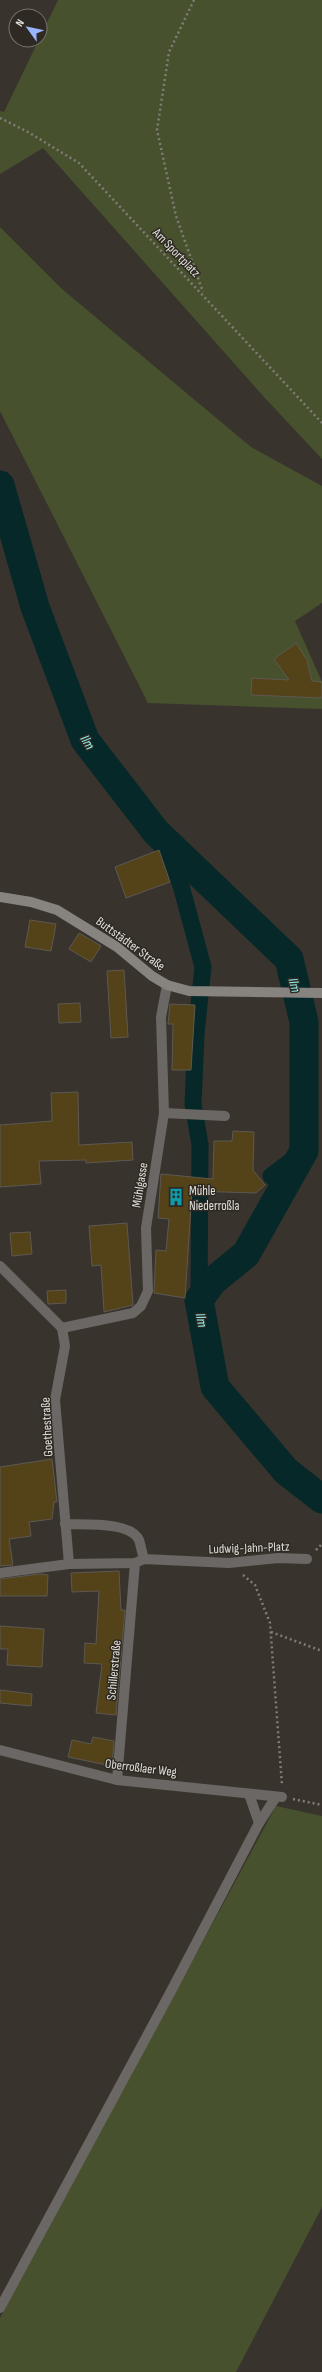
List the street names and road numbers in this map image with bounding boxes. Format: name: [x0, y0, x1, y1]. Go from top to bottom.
street label: Am Sportplatz: [148, 224, 204, 281]
street label: Buttstädter Straße: [93, 913, 168, 974]
street label: Mühlgasse: [129, 1161, 151, 1209]
street label: Goethestraße: [37, 1397, 57, 1457]
street label: Ludwig-Jahn-Platz: [208, 1539, 290, 1557]
street label: Schillerstraße: [103, 1639, 125, 1701]
street label: Oberroßlaer Weg: [104, 1756, 178, 1780]

